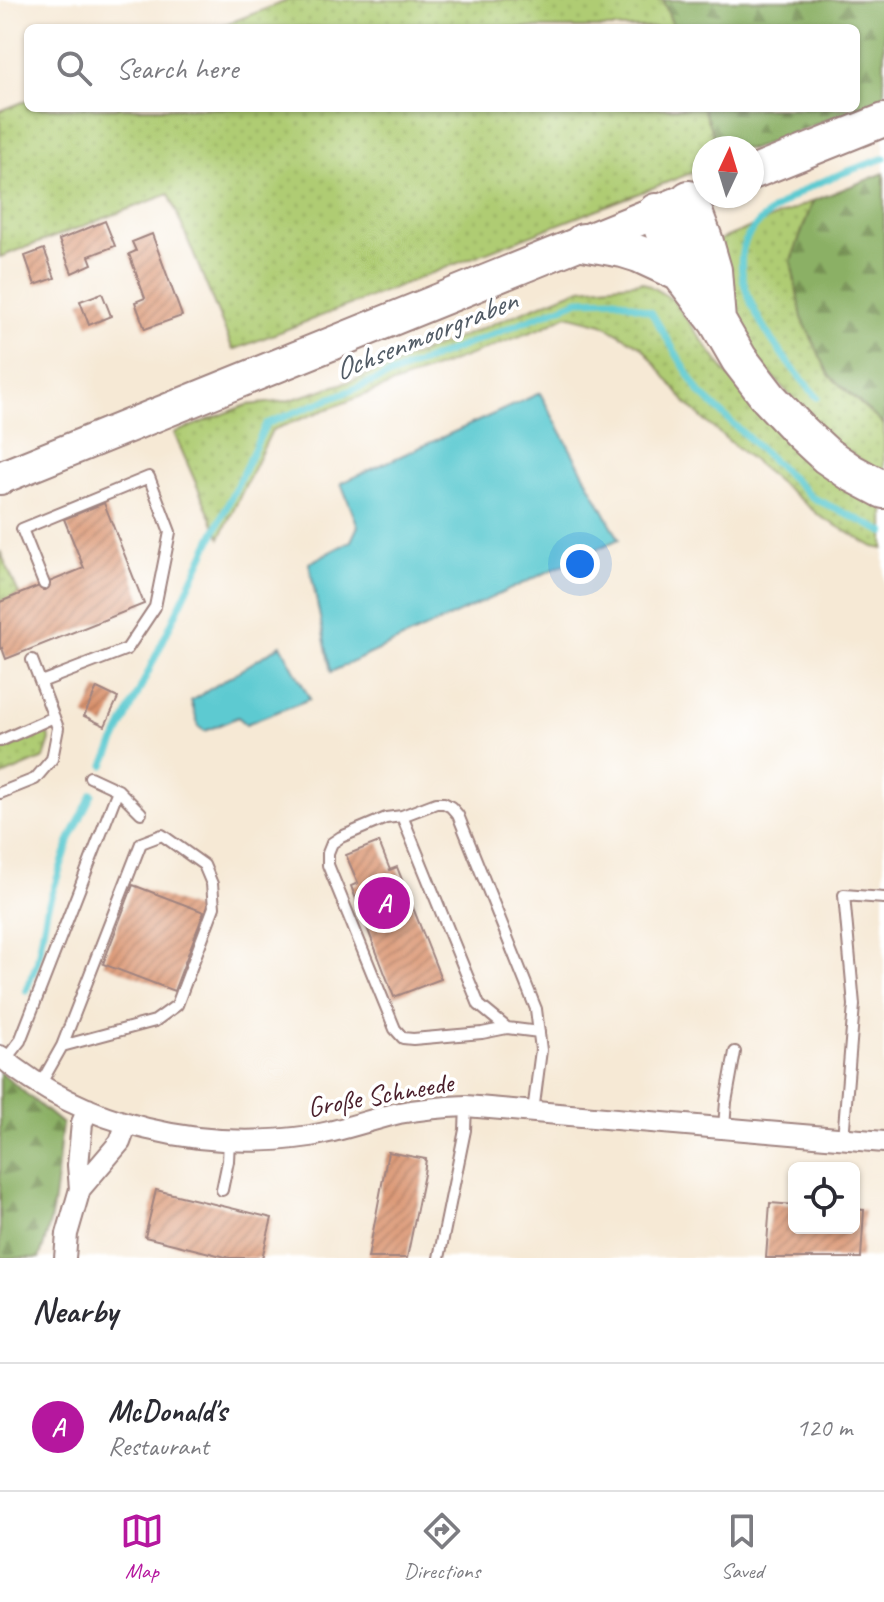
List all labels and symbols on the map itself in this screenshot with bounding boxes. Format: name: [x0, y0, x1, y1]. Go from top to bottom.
north arrow: [692, 136, 764, 208]
water label: Ochsenmoorgraben: [328, 280, 524, 389]
your location: [560, 544, 600, 584]
pin: A: [358, 873, 410, 933]
street label: Große Schneede: [305, 1064, 457, 1125]

